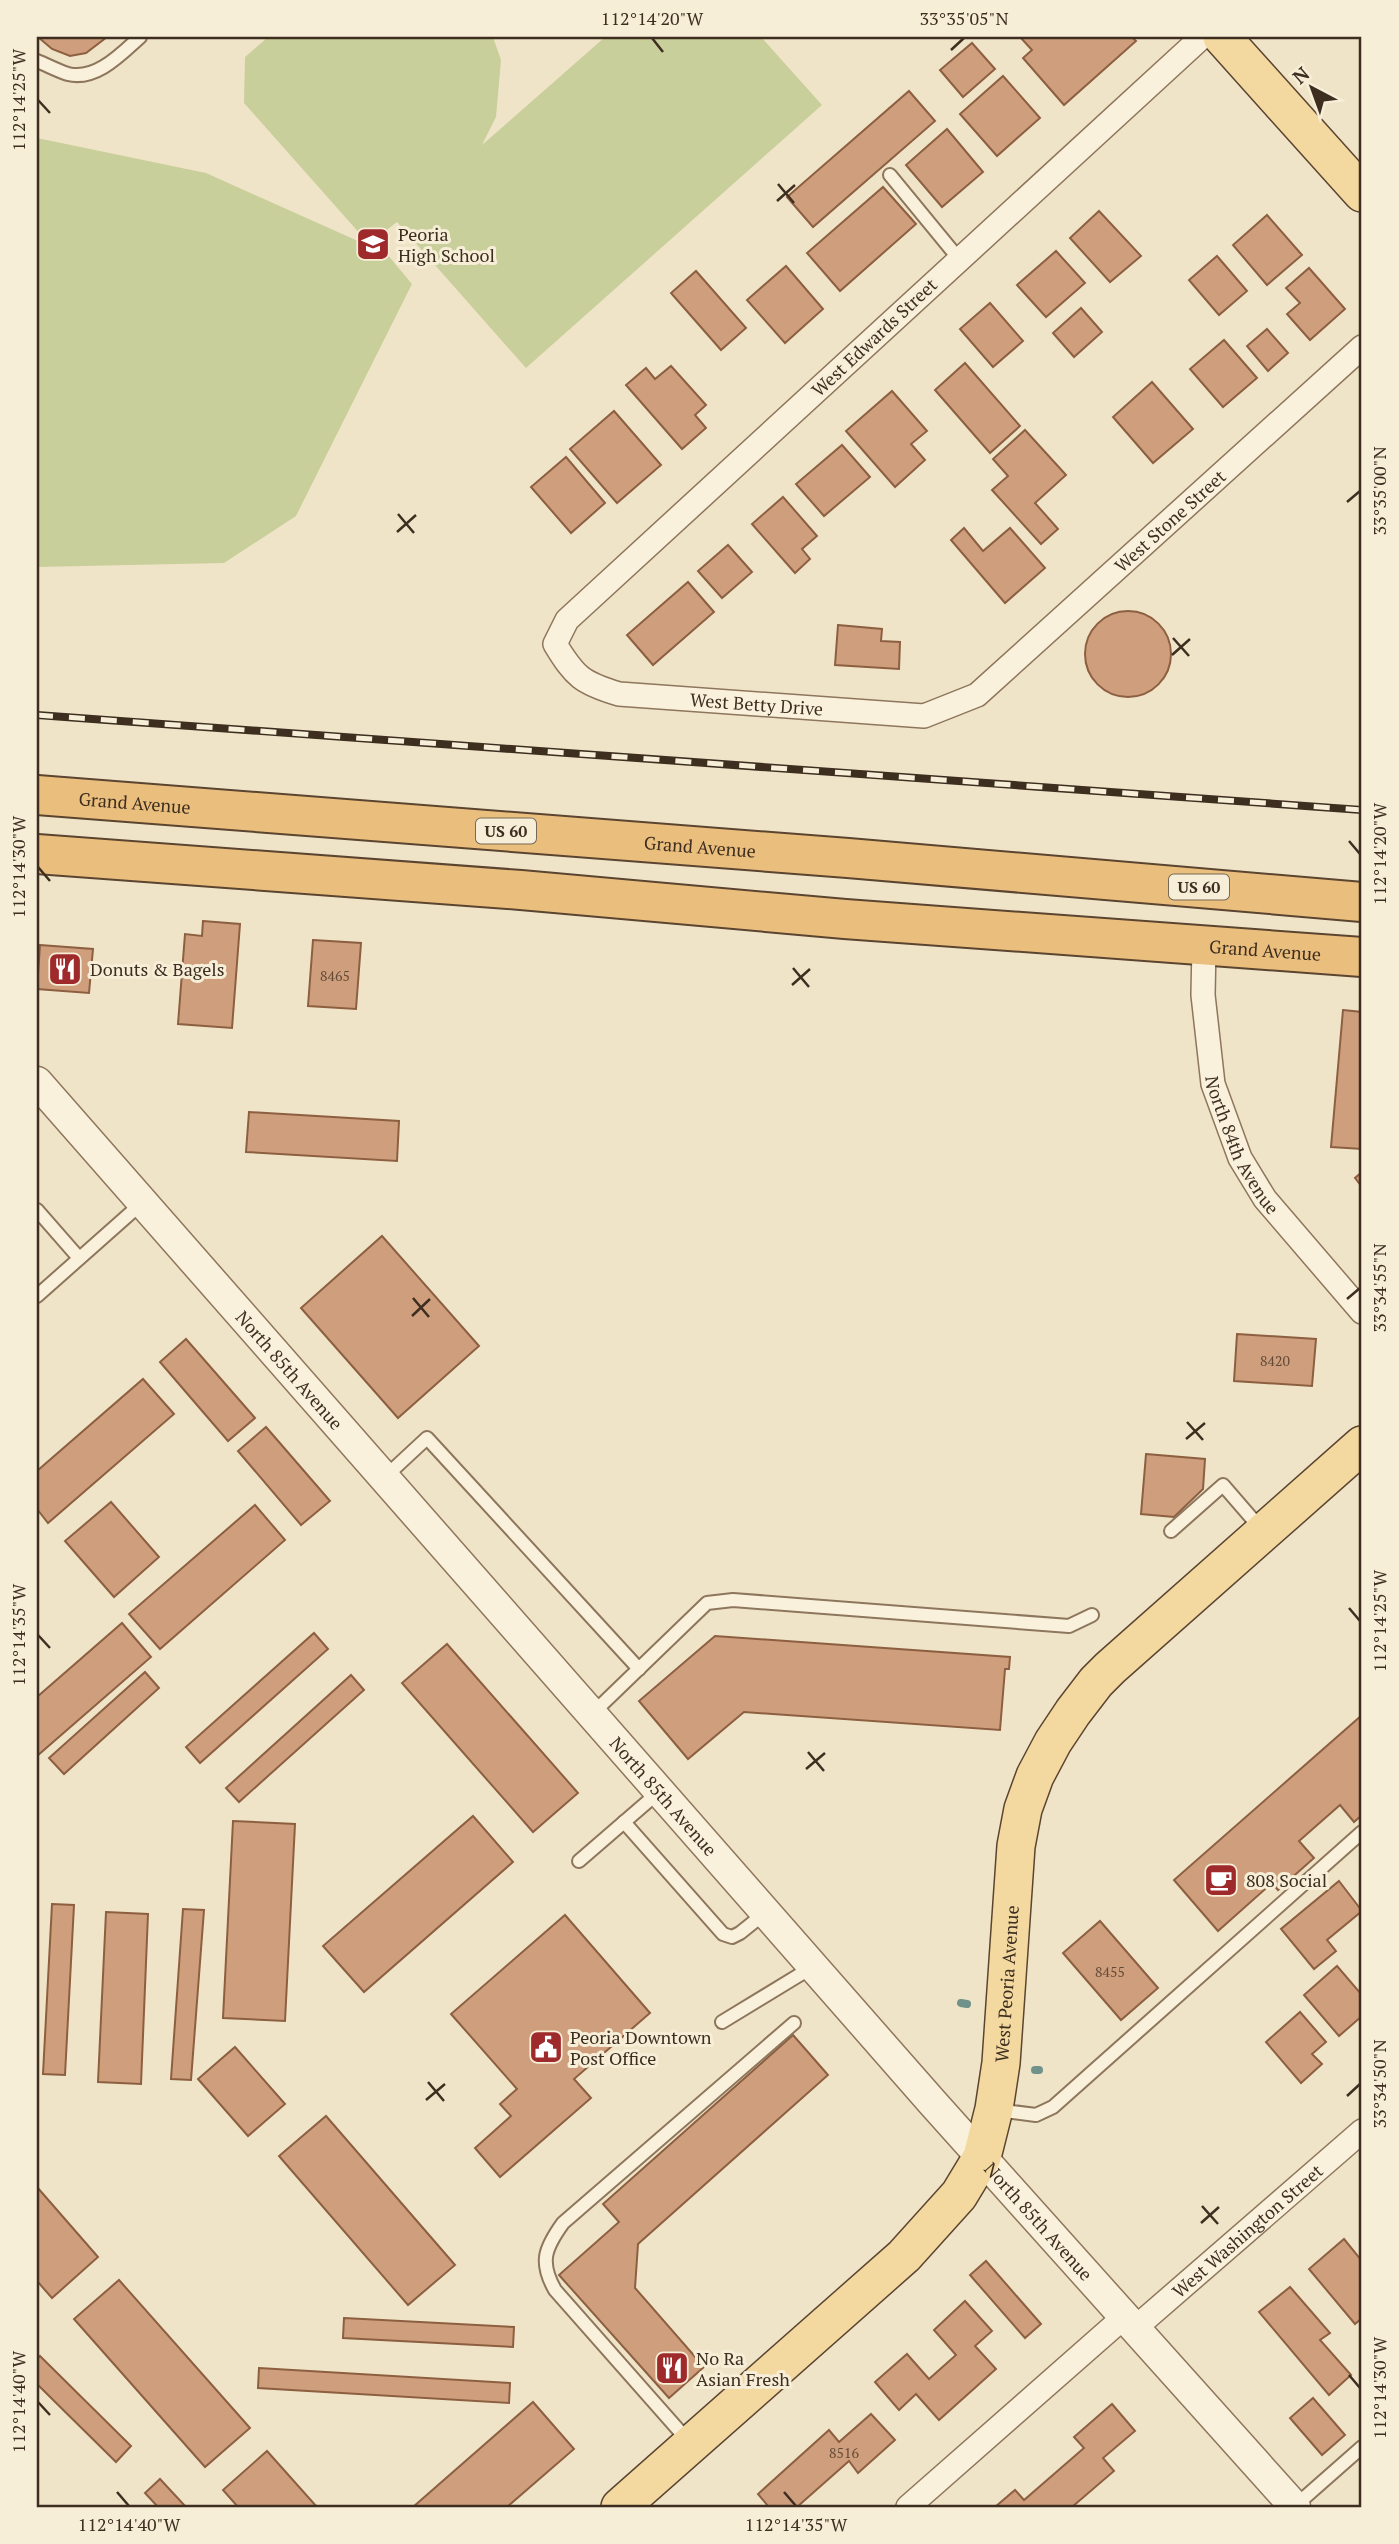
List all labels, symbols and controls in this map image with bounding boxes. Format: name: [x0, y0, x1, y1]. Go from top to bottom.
text: 112°14'20"W: [601, 6, 703, 30]
text: 33°35'05"N: [919, 6, 1009, 30]
text: 112°14'25"W: [6, 49, 30, 151]
north arrow: [1276, 52, 1346, 122]
text: N: [1287, 60, 1315, 89]
place label: Peoria High School: [398, 222, 495, 267]
school or university icon: Peoria High School: [354, 225, 392, 263]
street label: West Edwards Street: [806, 272, 942, 401]
text: 33°35'00"N: [1367, 446, 1391, 536]
street label: West Stone Street: [1109, 464, 1231, 577]
street label: West Betty Drive: [689, 687, 824, 721]
street label: Grand Avenue: [78, 786, 192, 819]
text: 112°14'20"W: [1367, 803, 1391, 905]
text: 112°14'30"W: [6, 816, 30, 918]
road number: US 60: [476, 818, 536, 844]
street label: Grand Avenue: [643, 830, 757, 863]
road number: US 60: [1169, 874, 1229, 900]
street label: Grand Avenue: [1208, 934, 1322, 966]
restaurant icon: Donuts & Bagels: [46, 950, 84, 988]
place label: Donuts & Bagels: [90, 957, 224, 981]
house number: 8465: [320, 966, 350, 985]
street label: North 84th Avenue: [1200, 1075, 1285, 1219]
text: 33°34'55"N: [1367, 1243, 1391, 1333]
street label: North 85th Avenue: [231, 1305, 348, 1435]
house number: 8420: [1260, 1351, 1290, 1370]
text: 112°14'25"W: [1367, 1570, 1391, 1672]
text: 112°14'35"W: [6, 1584, 30, 1686]
street label: North 85th Avenue: [605, 1731, 722, 1861]
cafe icon: 808 Social: [1202, 1861, 1240, 1899]
place label: 808 Social: [1246, 1868, 1327, 1892]
street label: West Peoria Avenue: [989, 1904, 1024, 2063]
house number: 8455: [1095, 1962, 1125, 1981]
place label: Peoria Downtown Post Office: [570, 2025, 712, 2070]
public building icon: Peoria Downtown Post Office: [527, 2028, 565, 2066]
text: 33°34'50"N: [1367, 2039, 1391, 2129]
street label: North 85th Avenue: [979, 2157, 1098, 2285]
street label: West Washington Street: [1167, 2158, 1328, 2303]
text: 112°14'30"W: [1367, 2337, 1391, 2439]
place label: No Ra Asian Fresh: [696, 2346, 790, 2391]
restaurant icon: No Ra Asian Fresh: [653, 2349, 691, 2387]
text: 112°14'40"W: [6, 2351, 30, 2453]
house number: 8516: [829, 2443, 859, 2462]
text: 112°14'40"W: [78, 2512, 180, 2536]
text: 112°14'35"W: [745, 2512, 847, 2536]

